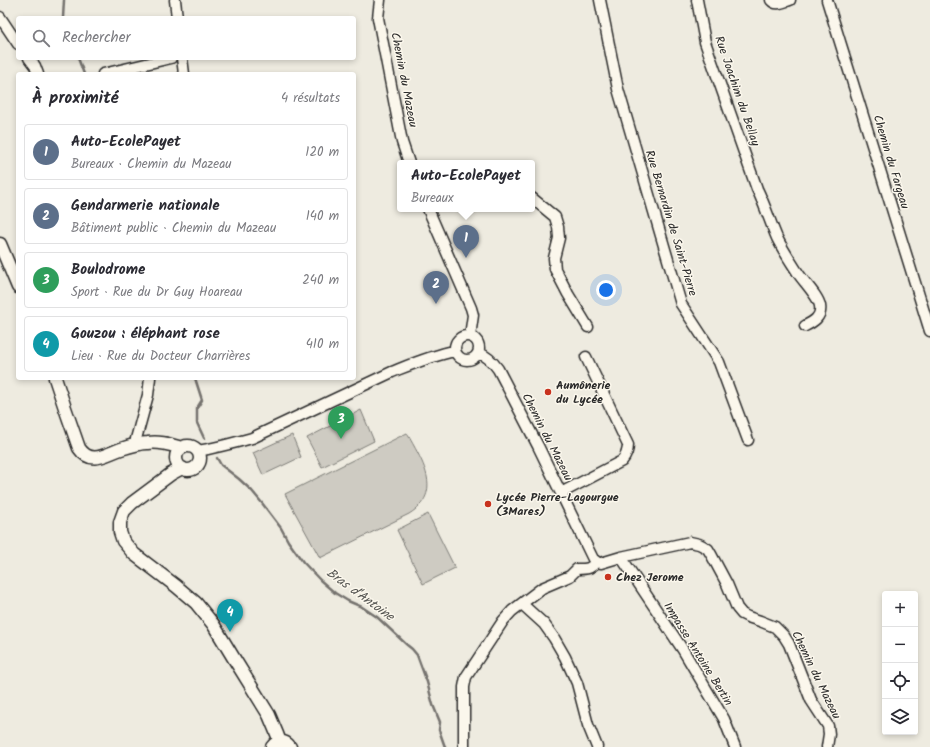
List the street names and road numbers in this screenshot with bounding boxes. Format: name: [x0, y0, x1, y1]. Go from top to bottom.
street label: Chemin du Mazeau: [385, 31, 423, 129]
street label: Rue Joachim du Bellay: [709, 33, 765, 149]
street label: Chemin du Fargeau: [868, 113, 914, 212]
street label: Rue Bernardin de Saint-Pierre: [640, 148, 702, 299]
street label: Chemin du Mazeau: [517, 390, 577, 484]
street label: Impasse Antoine Bertin: [658, 598, 738, 710]
street label: Chemin du Mazeau: [786, 628, 846, 723]

